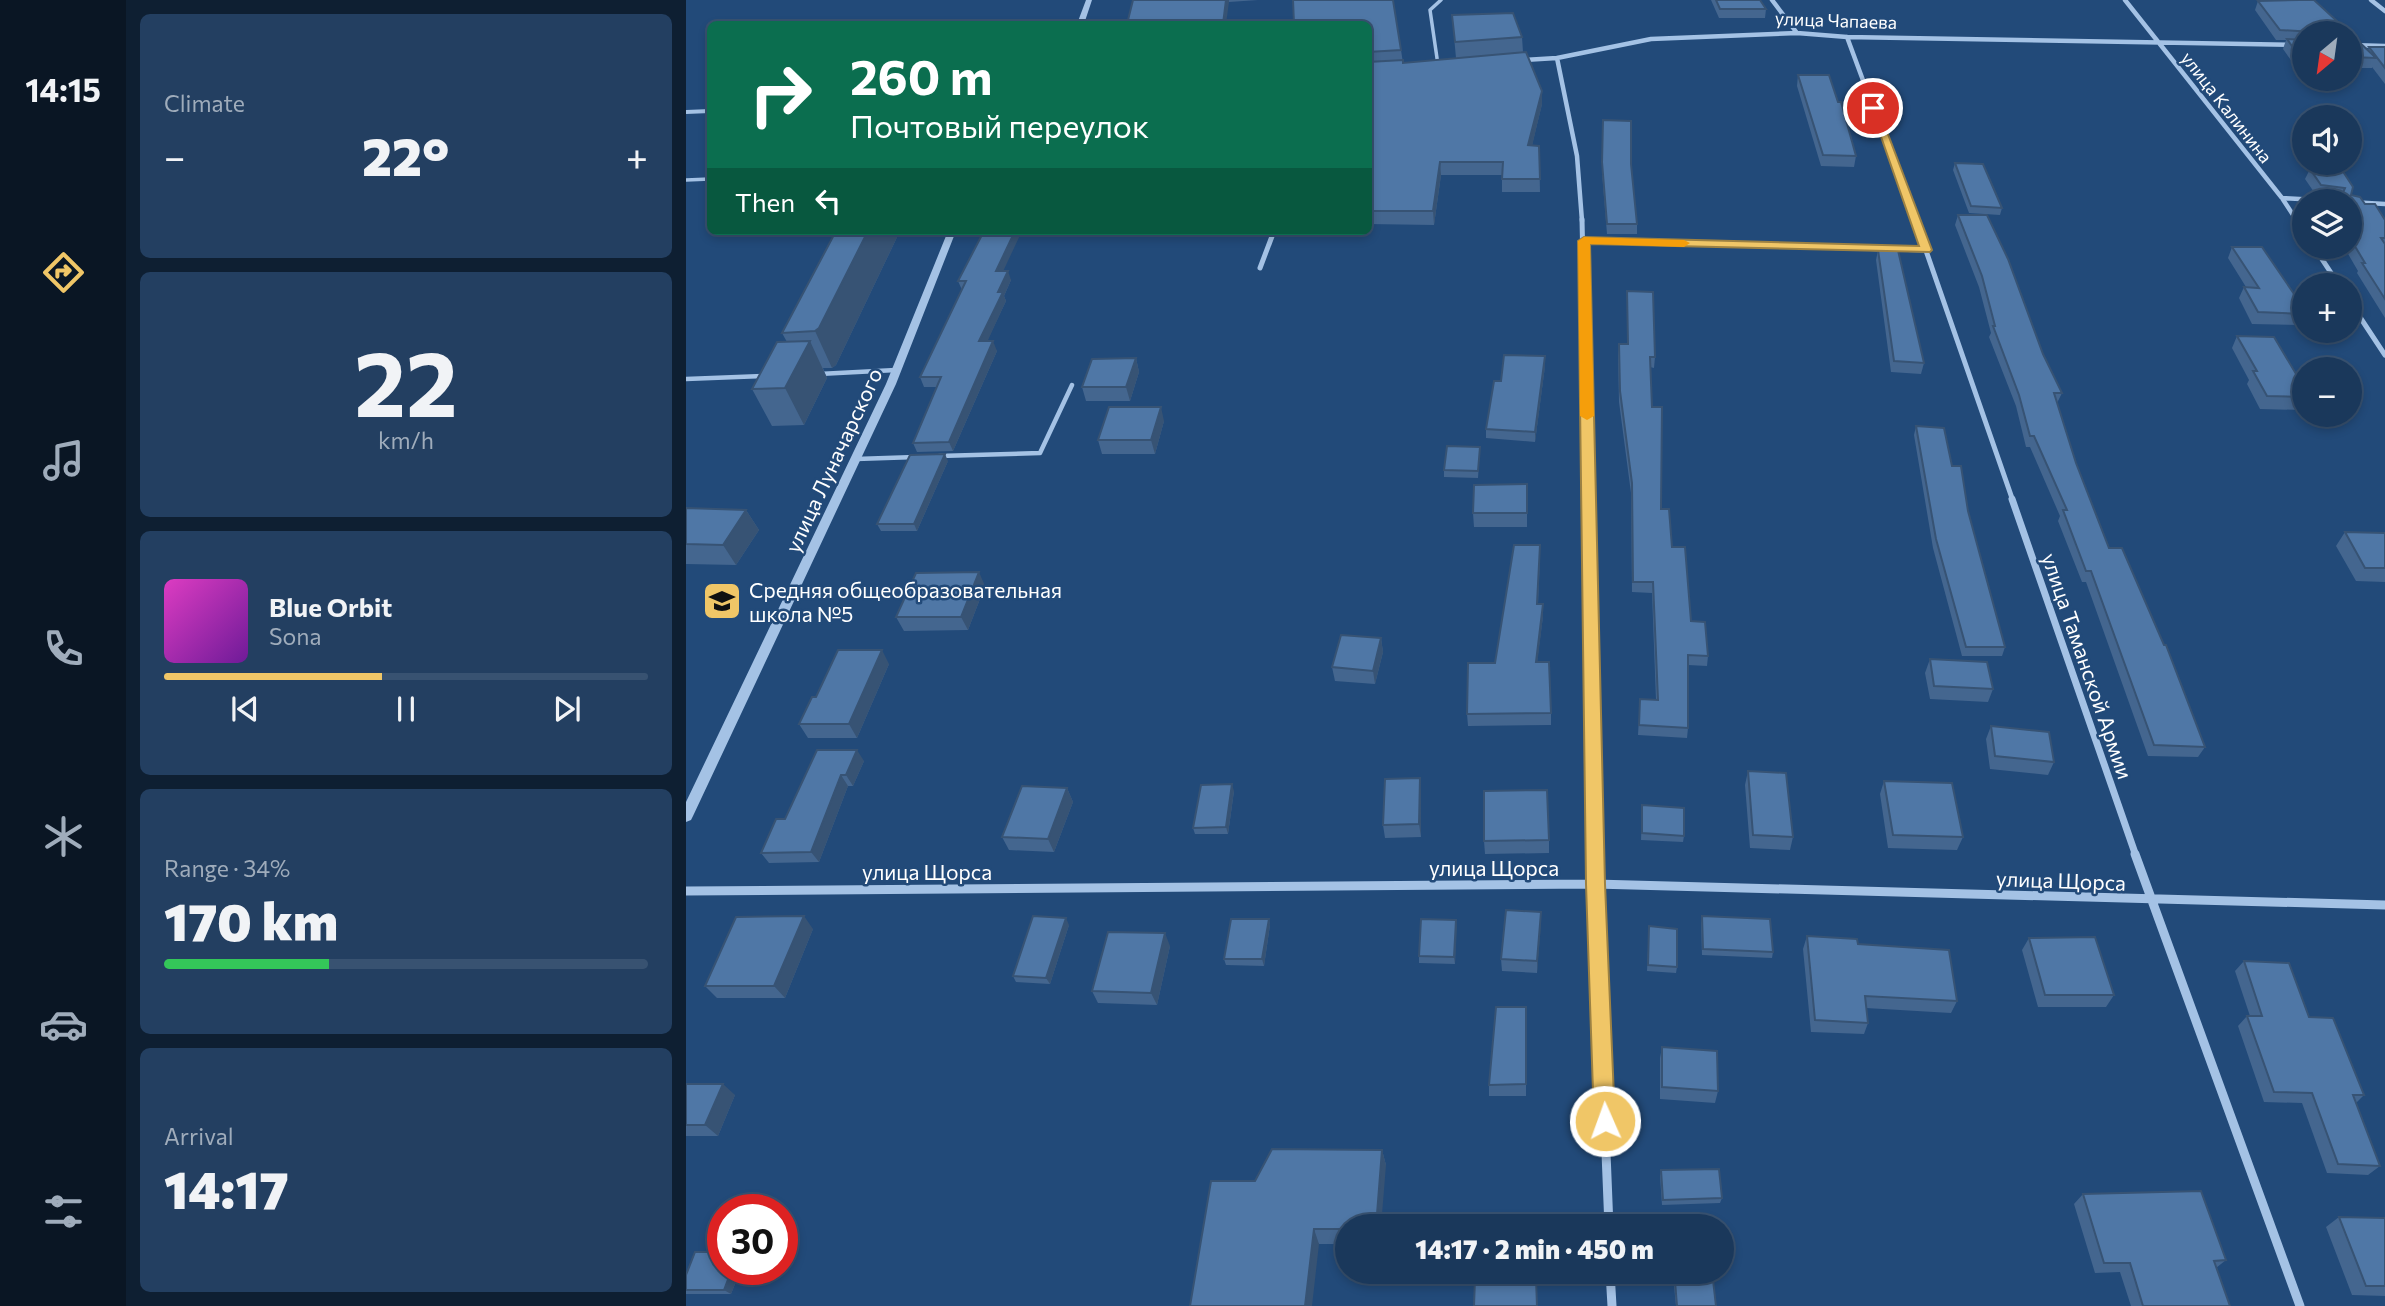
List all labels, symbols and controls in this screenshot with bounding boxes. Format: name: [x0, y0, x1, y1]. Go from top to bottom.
street label: улица Чапаева: [1775, 7, 1897, 33]
north arrow: [2292, 21, 2362, 91]
map controls: [2292, 21, 2362, 427]
text: 260 m: [850, 45, 992, 105]
street label: улица Калинина: [2177, 47, 2277, 167]
icon: right: [735, 49, 826, 140]
text: 14:15: [25, 69, 101, 109]
pin: [1843, 78, 1903, 138]
text: Climate: [164, 89, 245, 117]
icon: arrive: [1854, 89, 1892, 127]
text: Почтовый переулок: [850, 105, 1149, 145]
button: sound: [2292, 105, 2362, 175]
text: 22°: [362, 123, 449, 187]
text: −: [164, 132, 186, 179]
text: +: [626, 132, 648, 179]
icon: left: [809, 182, 847, 220]
text: Then: [735, 186, 795, 217]
button: layers: [2292, 189, 2362, 259]
icon: directions: [39, 248, 88, 297]
button: +: [2292, 273, 2362, 343]
text: 22: [354, 324, 458, 436]
button: −: [2292, 357, 2362, 427]
street label: улица Луначарского: [779, 364, 887, 556]
text: km/h: [378, 426, 434, 454]
icon: music: [39, 436, 88, 485]
street label: улица Таманской Армии: [2038, 550, 2138, 782]
place label: Средняя общеобразовательная школа №5: [749, 577, 1062, 626]
school or university icon: Средняя общеобразовательная школа №5: [701, 580, 743, 622]
text: Blue Orbit: [269, 591, 392, 622]
text: Sona: [269, 622, 321, 650]
icon: phone: [39, 624, 88, 673]
icon: previous: [226, 690, 264, 728]
icon: pause: [387, 690, 425, 728]
icon: next: [548, 690, 586, 728]
icon: climate: [39, 812, 88, 861]
text: Range · 34%: [164, 854, 290, 882]
street label: улица Щорса: [1429, 855, 1559, 880]
street label: улица Щорса: [862, 859, 992, 884]
street label: улица Щорса: [1996, 865, 2126, 895]
text: 170 km: [164, 888, 338, 952]
icon: car: [39, 1000, 88, 1049]
position arrow: [1568, 1084, 1642, 1158]
text: Arrival: [164, 1122, 234, 1150]
text: 14:17: [164, 1156, 289, 1220]
icon: filters: [39, 1187, 88, 1236]
speed limit sign: 30: [707, 1194, 798, 1285]
text: 14:17 · 2 min · 450 m: [1415, 1233, 1654, 1264]

